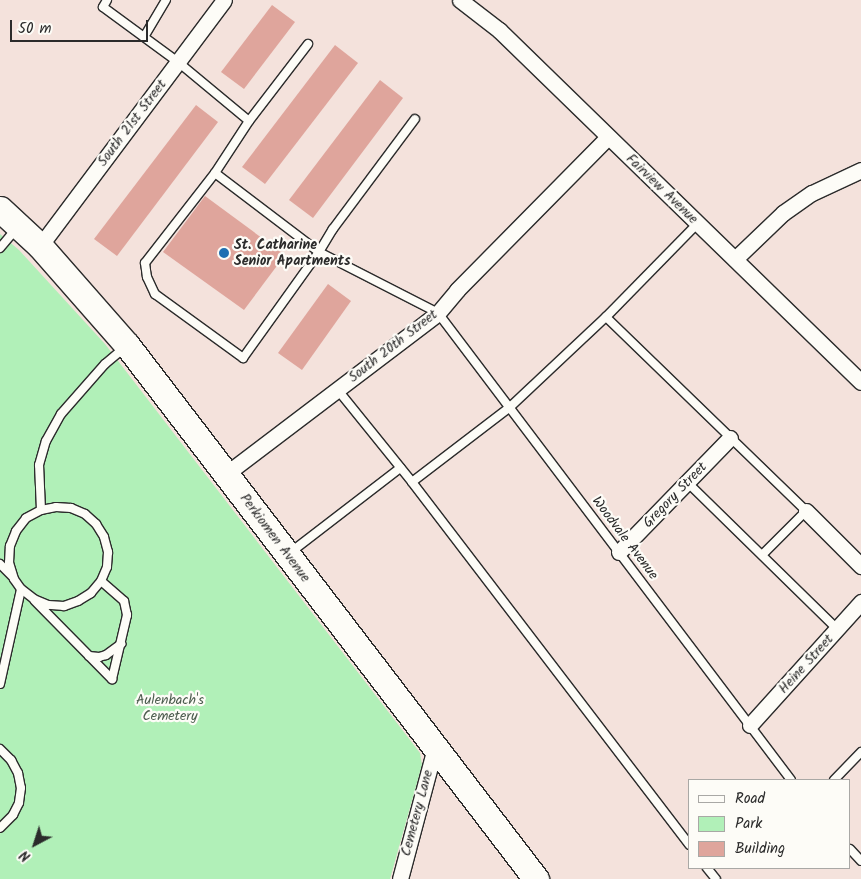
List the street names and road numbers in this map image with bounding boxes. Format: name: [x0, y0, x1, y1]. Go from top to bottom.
street label: South 21st Street: [94, 76, 170, 170]
street label: Fairview Avenue: [622, 150, 702, 228]
street label: South 20th Street: [345, 306, 441, 386]
street label: Gregory Street: [640, 459, 710, 531]
street label: Perkiomen Avenue: [236, 490, 314, 586]
street label: Woodvale Avenue: [588, 493, 662, 583]
street label: Heine Street: [775, 631, 837, 697]
street label: Cemetery Lane: [397, 768, 437, 858]

